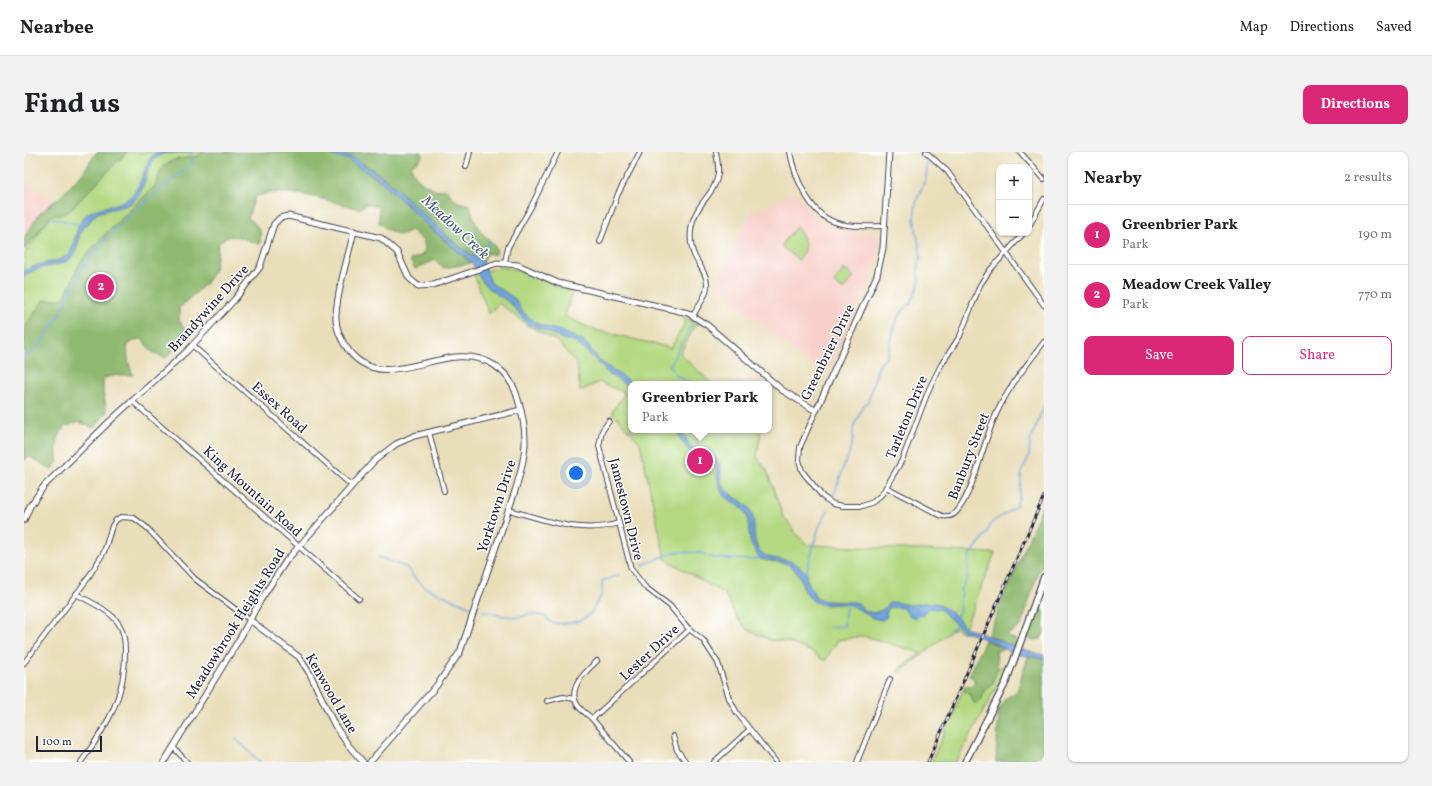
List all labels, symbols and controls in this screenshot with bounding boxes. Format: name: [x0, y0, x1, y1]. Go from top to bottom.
text: Nearbee: [20, 15, 94, 41]
text: Map: [1240, 18, 1268, 37]
text: Directions: [1290, 18, 1354, 37]
text: Saved: [1376, 18, 1412, 37]
text: Find us: [24, 85, 120, 124]
button: Directions: [1303, 85, 1408, 124]
map controls: [996, 164, 1032, 236]
button: +: [996, 164, 1032, 200]
text: Nearby: [1084, 167, 1142, 190]
text: 2 results: [1344, 169, 1392, 187]
water label: Meadow Creek: [416, 191, 493, 265]
button: −: [996, 200, 1032, 236]
text: Greenbrier Park: [1122, 215, 1238, 236]
text: 1: [1094, 226, 1100, 244]
text: 190 m: [1358, 226, 1392, 244]
text: Park: [1122, 236, 1149, 254]
street label: Brandywine Drive: [164, 261, 254, 357]
pin: 2: [88, 272, 114, 302]
text: Meadow Creek Valley: [1122, 275, 1271, 296]
text: 2: [1094, 286, 1100, 304]
text: 770 m: [1358, 286, 1392, 304]
text: Park: [1122, 296, 1149, 314]
street label: Greenbrier Drive: [797, 301, 860, 404]
button: Save: [1084, 336, 1234, 375]
button: Share: [1242, 336, 1392, 375]
street label: Tarleton Drive: [882, 373, 933, 462]
street label: Essex Road: [247, 378, 311, 438]
popup: [628, 381, 772, 433]
text: Greenbrier Park: [642, 388, 758, 409]
text: Park: [642, 409, 669, 427]
street label: Banbury Street: [944, 410, 995, 503]
street label: King Mountain Road: [198, 442, 306, 542]
pin: 1: [687, 446, 713, 476]
street label: Jamestown Drive: [604, 456, 648, 563]
street label: Yorktown Drive: [473, 457, 522, 555]
your location: [566, 463, 586, 483]
street label: Meadowbrook Heights Road: [182, 545, 290, 702]
street label: Lester Drive: [616, 620, 684, 686]
street label: Kenwood Lane: [300, 650, 361, 738]
scale bar: [36, 734, 102, 753]
text: 100 m: [42, 735, 72, 750]

